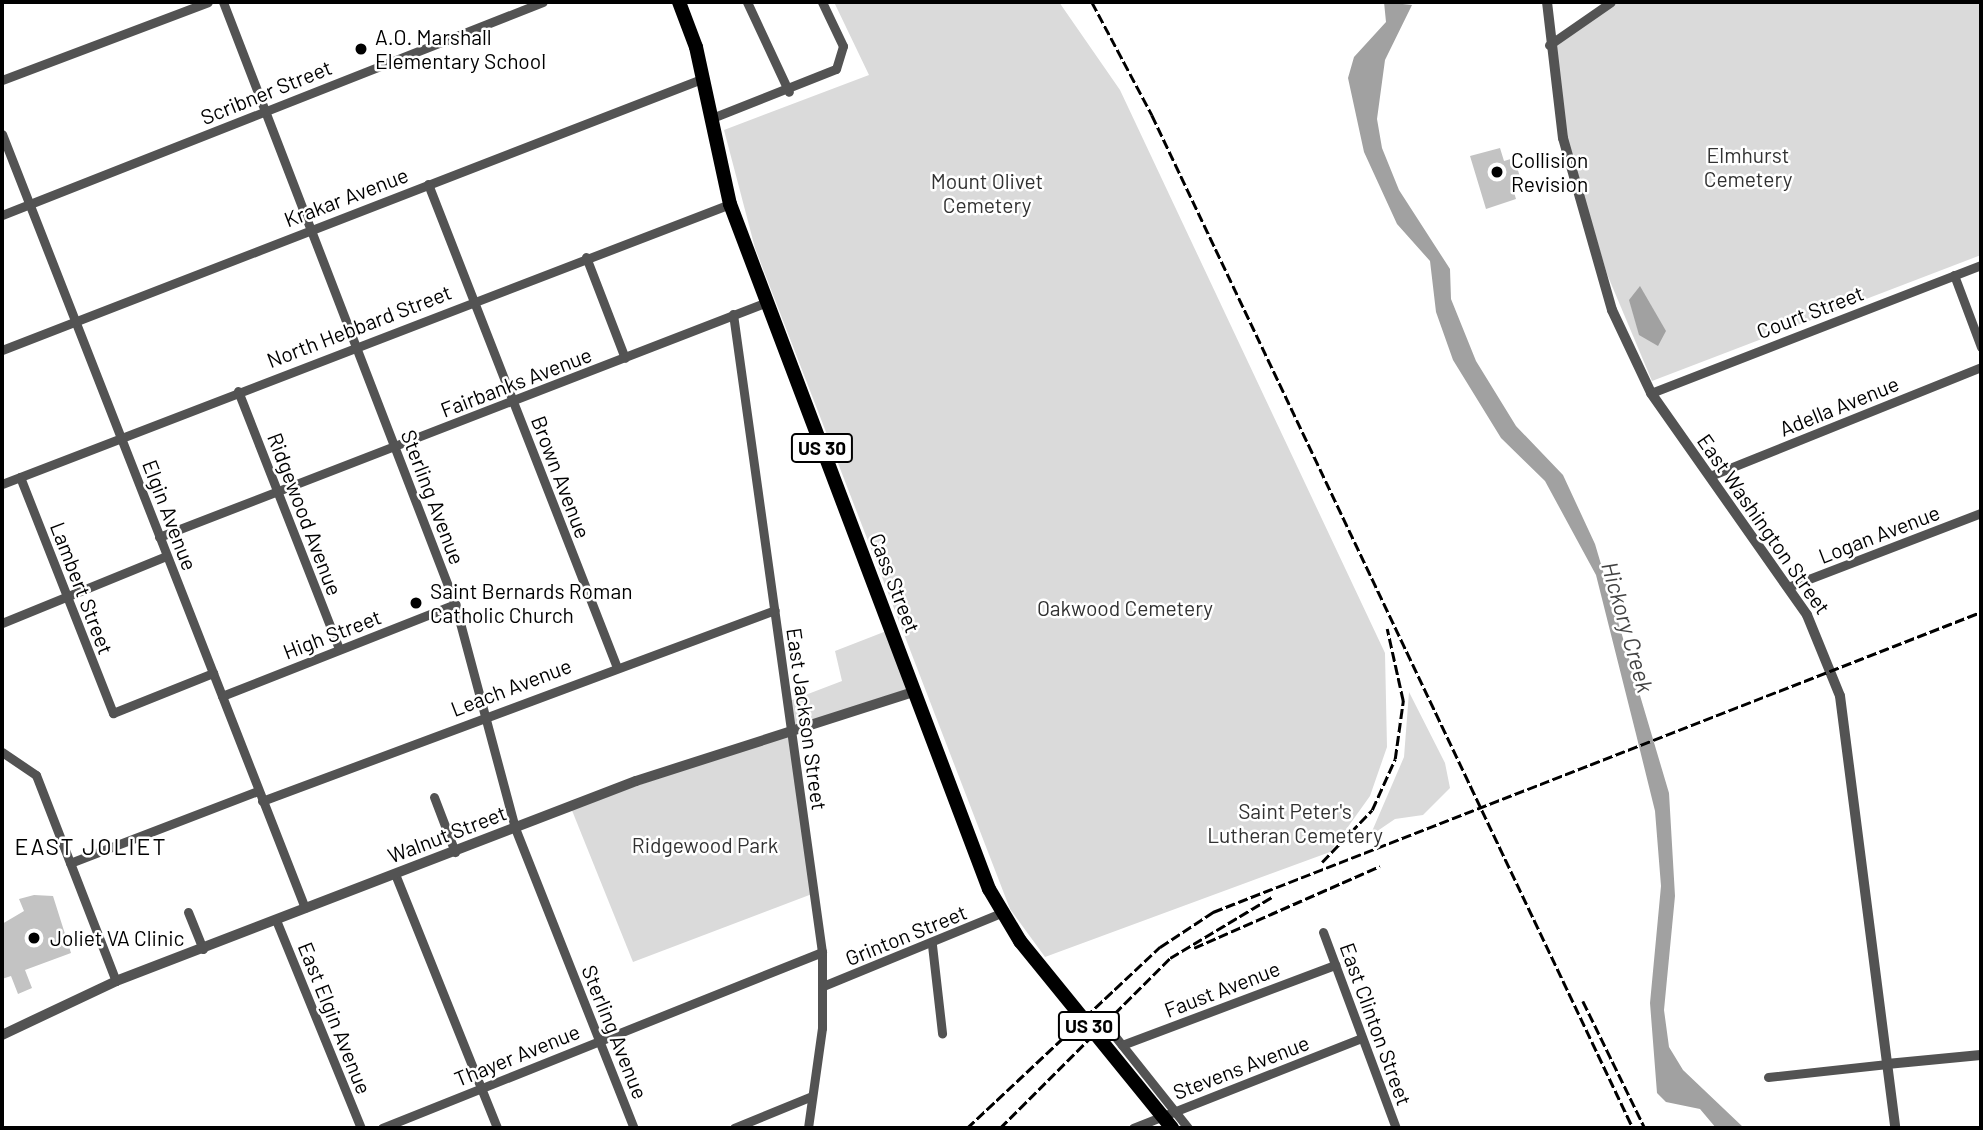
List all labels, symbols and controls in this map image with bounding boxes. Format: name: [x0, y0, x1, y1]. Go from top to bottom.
place label: A.O. Marshall Elementary School: [375, 24, 546, 74]
marker: A.O. Marshall Elementary School: [353, 41, 369, 57]
street label: Scribner Street: [197, 54, 335, 130]
park label: Elmhurst Cemetery: [1704, 142, 1792, 192]
place label: Collision Revision: [1511, 147, 1588, 197]
street label: Krakar Avenue: [280, 162, 412, 232]
marker: Collision Revision: [1489, 164, 1505, 180]
park label: Mount Olivet Cemetery: [931, 168, 1043, 218]
street label: North Hebbard Street: [263, 279, 455, 373]
street label: Court Street: [1753, 280, 1867, 344]
street label: Fairbanks Avenue: [437, 342, 595, 422]
street label: Adella Avenue: [1776, 371, 1902, 441]
street label: Brown Avenue: [526, 412, 596, 542]
street label: Sterling Avenue: [396, 426, 470, 568]
street label: Ridgewood Avenue: [262, 429, 348, 599]
street label: East Washington Street: [1692, 429, 1836, 619]
road number: US 30: [790, 432, 854, 463]
street label: Elgin Avenue: [137, 456, 203, 574]
street label: Logan Avenue: [1815, 499, 1943, 569]
street label: Lambert Street: [45, 518, 119, 658]
street label: Cass Street: [864, 530, 926, 636]
water label: Hickory Creek: [1596, 558, 1660, 696]
place label: Saint Bernards Roman Catholic Church: [430, 578, 632, 628]
marker: Saint Bernards Roman Catholic Church: [408, 595, 424, 611]
park label: Oakwood Cemetery: [1037, 595, 1213, 621]
street label: High Street: [279, 604, 385, 664]
street label: East Jackson Street: [782, 626, 832, 812]
street label: Leach Avenue: [447, 652, 575, 722]
park label: Saint Peter's Lutheran Cemetery: [1207, 798, 1383, 848]
street label: Walnut Street: [384, 800, 510, 868]
district label: EAST JOLIET: [16, 832, 166, 860]
park label: Ridgewood Park: [632, 832, 778, 858]
street label: Grinton Street: [842, 899, 970, 971]
place label: Joliet VA Clinic: [50, 925, 185, 951]
marker: Joliet VA Clinic: [24, 928, 44, 948]
street label: East Elgin Avenue: [293, 938, 377, 1098]
street label: East Clinton Street: [1335, 939, 1417, 1109]
street label: Faust Avenue: [1161, 955, 1283, 1023]
street label: Sterling Avenue: [577, 961, 653, 1103]
road number: US 30: [1058, 1010, 1120, 1042]
street label: Thayer Avenue: [451, 1018, 583, 1092]
street label: Stevens Avenue: [1169, 1029, 1313, 1105]

